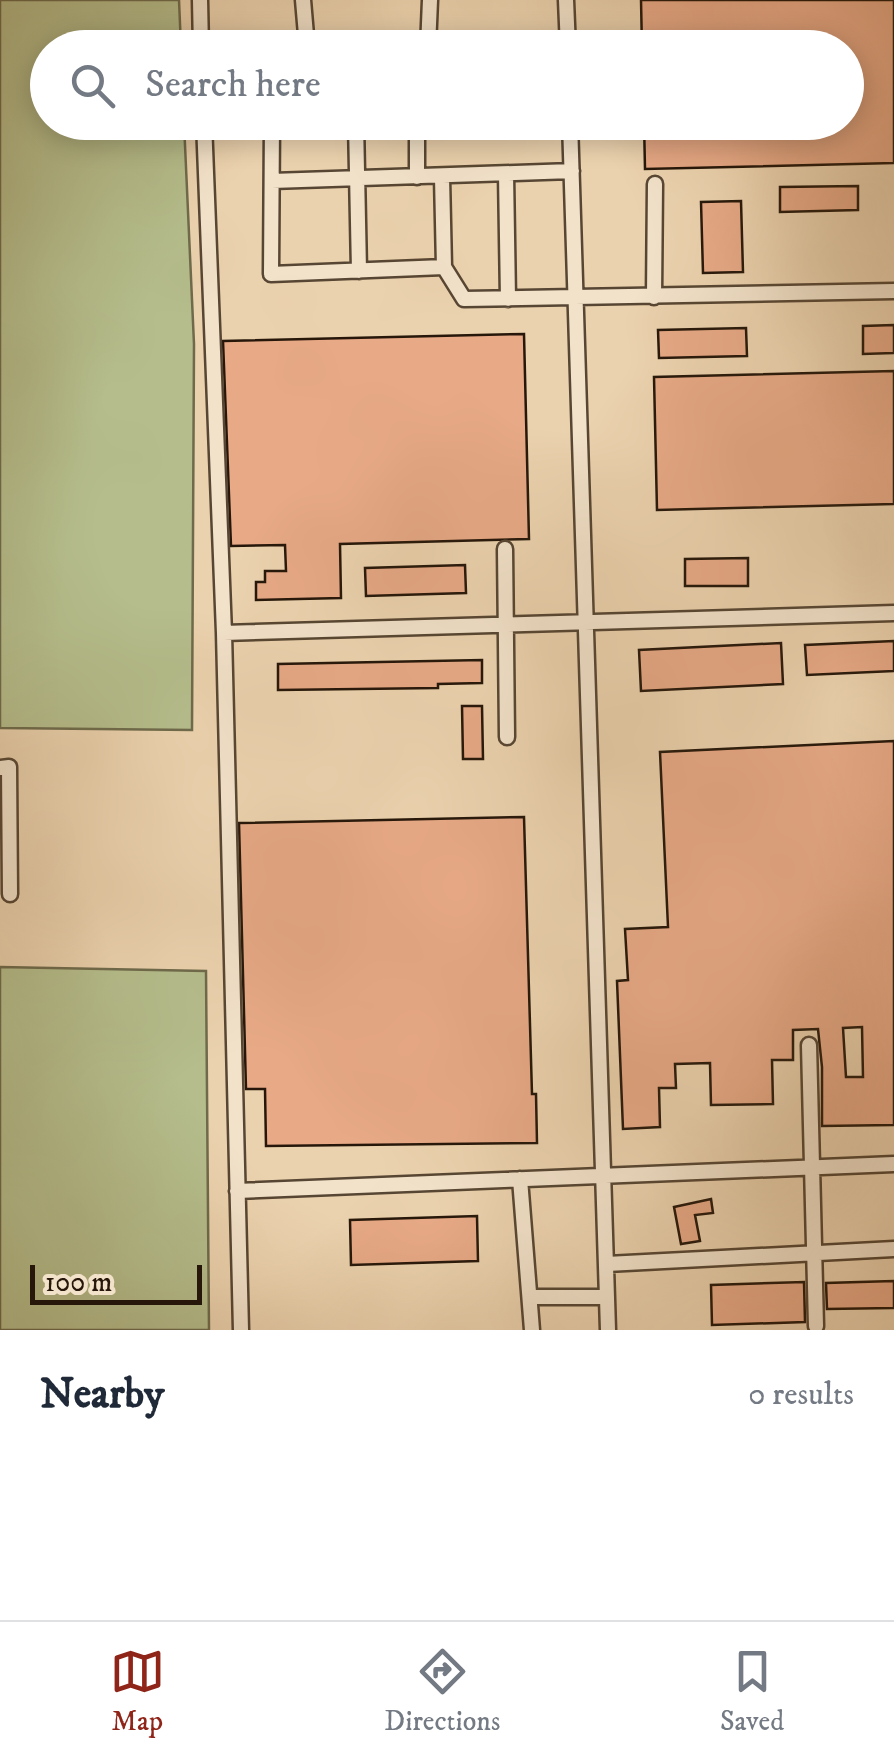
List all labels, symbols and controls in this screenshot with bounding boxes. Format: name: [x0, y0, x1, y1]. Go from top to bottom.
search box: [30, 30, 864, 140]
icon: search: [65, 58, 120, 113]
text: Search here: [145, 61, 321, 109]
scale bar: [30, 1260, 202, 1304]
text: 100 m: [45, 1265, 112, 1300]
text: Nearby: [40, 1369, 164, 1421]
text: 0 results: [748, 1375, 854, 1415]
tab: Map: [110, 1644, 165, 1739]
tab: Directions: [384, 1644, 500, 1739]
tab: Saved: [720, 1644, 784, 1739]

